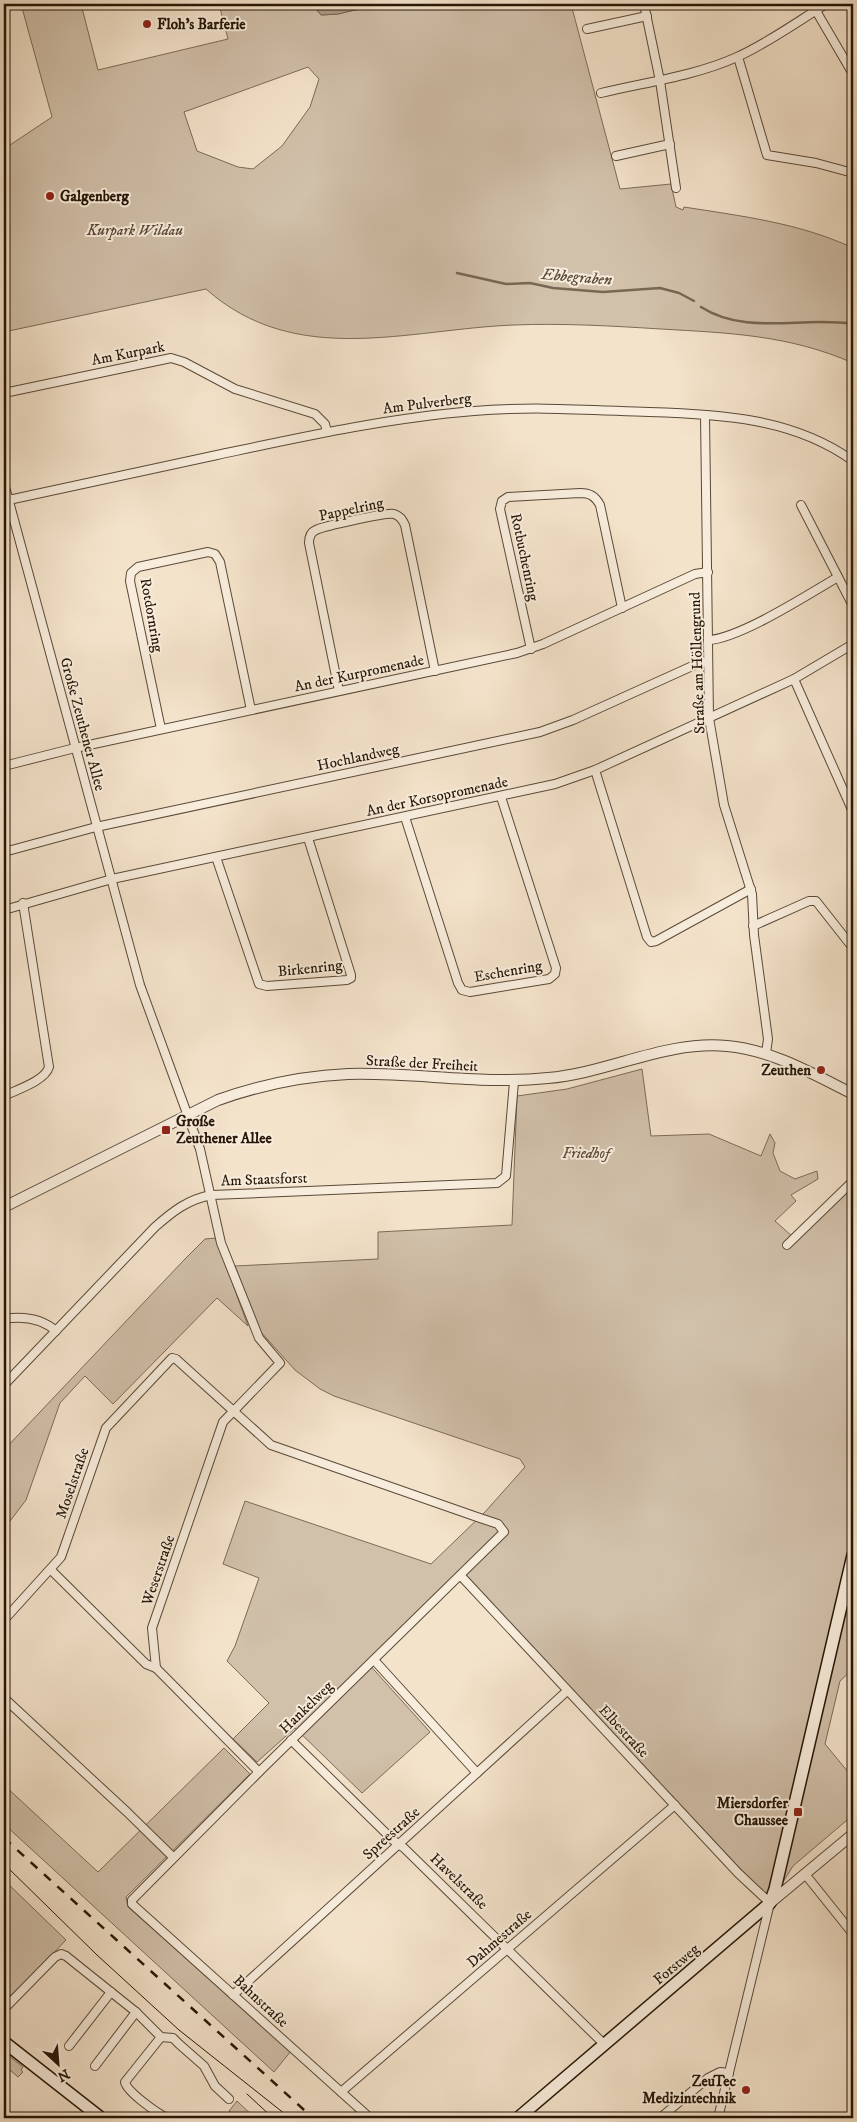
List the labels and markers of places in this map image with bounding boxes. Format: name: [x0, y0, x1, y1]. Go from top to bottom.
place label: Floh’s Barferie: [157, 15, 246, 34]
marker: Floh’s Barferie: [141, 18, 153, 30]
place label: Galgenberg: [60, 187, 130, 206]
marker: Galgenberg: [44, 190, 56, 202]
place label: Zeuthen: [761, 1061, 811, 1080]
marker: Zeuthen: [815, 1064, 827, 1076]
place label: Große Zeuthener Allee: [176, 1112, 272, 1148]
marker: Große Zeuthener Allee: [160, 1124, 172, 1136]
place label: Miersdorfer Chaussee: [717, 1794, 789, 1830]
marker: Miersdorfer Chaussee: [792, 1806, 804, 1818]
place label: ZeuTec Medizintechnik: [642, 2072, 737, 2108]
marker: ZeuTec Medizintechnik: [740, 2084, 752, 2096]

